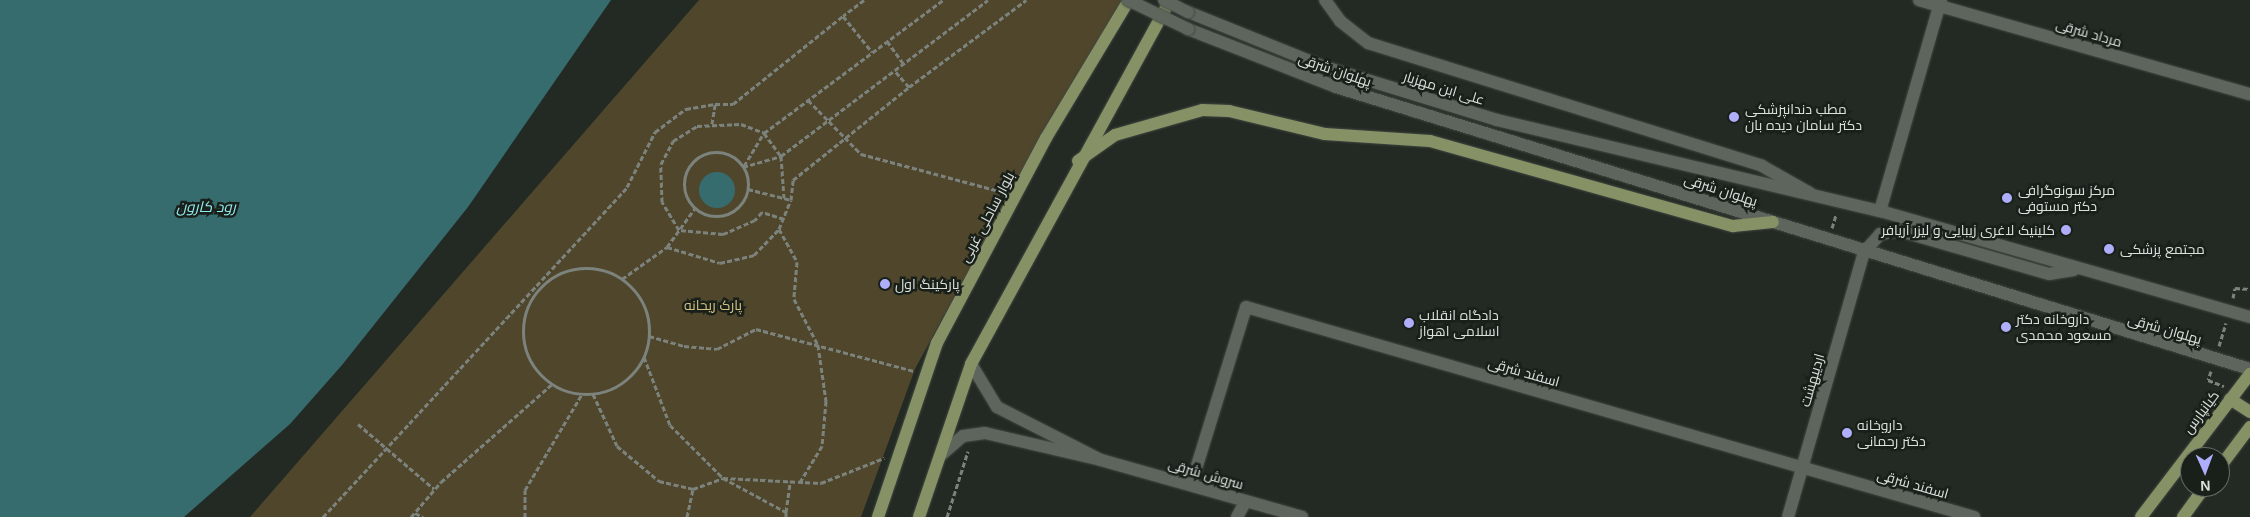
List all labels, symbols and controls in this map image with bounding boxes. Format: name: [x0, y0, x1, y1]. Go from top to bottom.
street label: مرداد شرقی: [2054, 16, 2124, 50]
street label: پهلوان شرقی: [1296, 50, 1374, 90]
street label: علی ابن مهزیار: [1401, 68, 1487, 108]
place label: مطب دندانپزشکی دکتر سامان دیده بان: [1745, 101, 1862, 134]
marker: مطب دندانپزشکی دکتر سامان دیده بان: [1727, 110, 1741, 124]
street label: بلوار ساحلی غربی: [956, 169, 1018, 265]
street label: پهلوان شرقی: [1682, 170, 1760, 210]
place label: مرکز سونوگرافی دکتر مستوفی: [2018, 182, 2115, 214]
marker: مرکز سونوگرافی دکتر مستوفی: [2000, 191, 2014, 205]
water label: رود کارون: [176, 198, 236, 216]
place label: کلینیک لاغری زیبایی و لیزر آریافر: [1881, 222, 2055, 238]
marker: کلینیک لاغری زیبایی و لیزر آریافر: [2059, 223, 2073, 237]
place label: مجتمع پزشکی: [2120, 241, 2205, 257]
marker: مجتمع پزشکی: [2102, 242, 2116, 256]
place label: پارکینگ اول: [895, 276, 960, 292]
marker: پارکینگ اول: [879, 278, 891, 290]
park label: پارک ریحانه: [684, 297, 742, 313]
place label: دادگاه انقلاب اسلامی اهواز: [1419, 307, 1499, 340]
street label: پهلوان شرقی: [2126, 310, 2204, 348]
place label: داروخانه دکتر مسعود محمدی: [2016, 311, 2112, 344]
marker: دادگاه انقلاب اسلامی اهواز: [1403, 317, 1415, 329]
marker: داروخانه دکتر مسعود محمدی: [2000, 321, 2012, 333]
street label: اردیبهشت: [1796, 351, 1828, 409]
street label: اسفند شرقی: [1486, 354, 1562, 390]
street label: کیانپارس: [2179, 387, 2223, 437]
place label: داروخانه دکتر رحمانی: [1857, 417, 1926, 450]
marker: داروخانه دکتر رحمانی: [1841, 427, 1853, 439]
north arrow: [2180, 447, 2230, 497]
street label: سروش شرقی: [1166, 455, 1246, 493]
street label: اسفند شرقی: [1875, 466, 1951, 502]
text: N: [2200, 478, 2211, 494]

